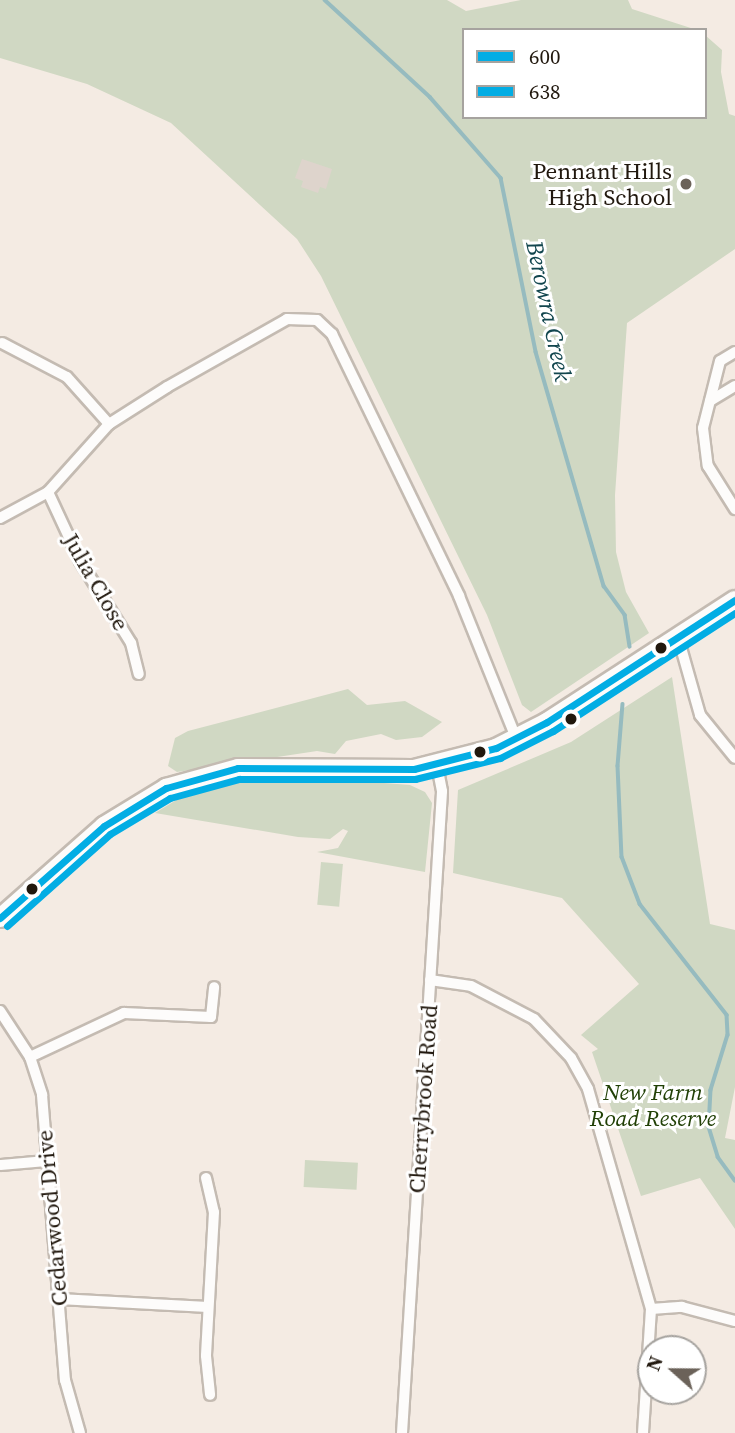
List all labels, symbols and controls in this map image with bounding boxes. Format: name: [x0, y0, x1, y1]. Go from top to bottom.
legend: [462, 28, 707, 119]
text: 600: [529, 42, 561, 71]
text: 638: [529, 77, 561, 106]
place label: Pennant Hills High School: [532, 157, 672, 211]
marker: Pennant Hills High School: [678, 176, 694, 192]
water label: Berowra Creek: [520, 238, 578, 384]
street label: Julia Close: [57, 528, 135, 636]
unlabelled marker: [654, 641, 668, 655]
unlabelled marker: [564, 712, 578, 726]
unlabelled marker: [473, 745, 487, 759]
unlabelled marker: [25, 882, 39, 896]
street label: Cherrybrook Road: [403, 1004, 443, 1194]
park label: New Farm Road Reserve: [590, 1078, 716, 1132]
street label: Cedarwood Drive: [31, 1129, 73, 1307]
north arrow: [637, 1335, 707, 1405]
text: N: [640, 1352, 669, 1374]

